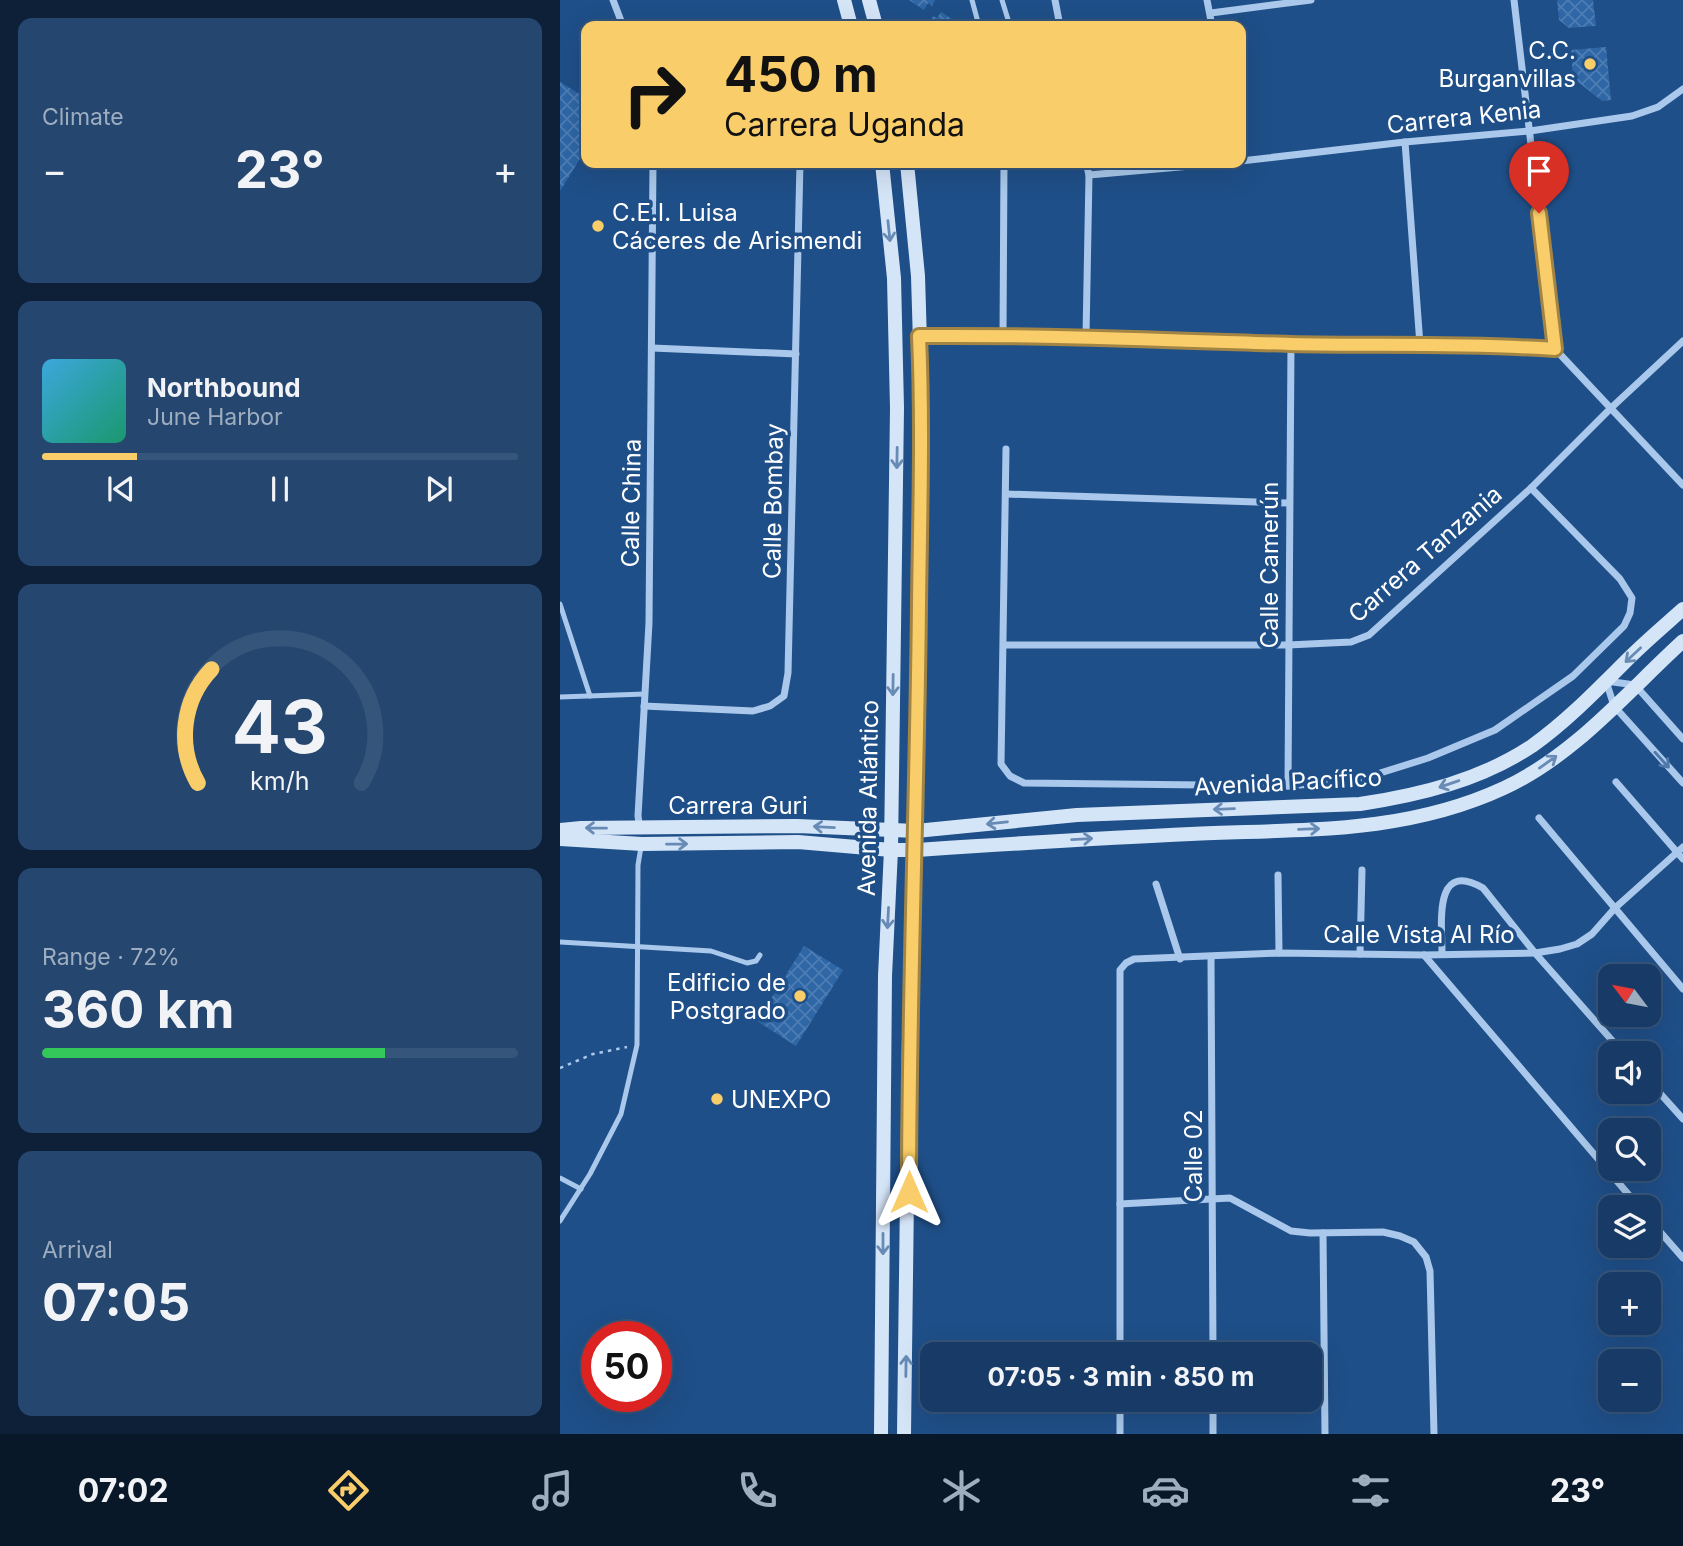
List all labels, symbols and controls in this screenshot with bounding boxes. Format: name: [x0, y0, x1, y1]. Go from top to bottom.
place label: C.C. Burganvillas: [1438, 36, 1576, 93]
text: 450 m: [724, 45, 878, 104]
icon: right: [609, 49, 700, 140]
marker: C.C. Burganvillas: [1582, 56, 1598, 72]
street label: Carrera Kenia: [1385, 94, 1543, 140]
text: Climate: [42, 103, 124, 131]
text: Carrera Uganda: [724, 105, 965, 144]
text: 23°: [235, 138, 325, 201]
pin: [1509, 141, 1569, 213]
text: −: [42, 147, 67, 193]
text: +: [493, 147, 518, 193]
icon: arrive: [1520, 152, 1558, 190]
place label: C.E.I. Luisa Cáceres de Arismendi: [612, 198, 862, 255]
marker: C.E.I. Luisa Cáceres de Arismendi: [590, 218, 606, 234]
one-way arrow: [883, 219, 896, 241]
text: Northbound: [147, 372, 301, 403]
text: June Harbor: [147, 403, 283, 431]
street label: Calle Bombay: [757, 423, 789, 579]
street label: Calle China: [615, 438, 647, 568]
one-way arrow: [890, 446, 903, 469]
icon: previous: [102, 470, 140, 508]
icon: pause: [261, 470, 299, 508]
icon: next: [420, 470, 458, 508]
street label: Carrera Tanzania: [1342, 479, 1508, 629]
street label: Calle Camerún: [1255, 482, 1284, 648]
one-way arrow: [1624, 647, 1642, 663]
one-way arrow: [886, 674, 900, 697]
text: 43: [232, 682, 328, 771]
street label: Avenida Atlántico: [852, 700, 884, 896]
one-way arrow: [1654, 750, 1670, 768]
one-way arrow: [1538, 755, 1557, 769]
street label: Avenida Pacífico: [1193, 763, 1383, 801]
text: km/h: [250, 766, 310, 796]
one-way arrow: [1438, 779, 1460, 791]
street label: Carrera Guri: [668, 791, 808, 820]
one-way arrow: [1212, 802, 1235, 815]
one-way arrow: [986, 817, 1009, 830]
one-way arrow: [585, 821, 608, 835]
one-way arrow: [812, 821, 835, 834]
one-way arrow: [1297, 822, 1320, 836]
one-way arrow: [1070, 832, 1093, 845]
one-way arrow: [665, 837, 688, 851]
one-way arrow: [881, 906, 894, 929]
street label: Calle Vista Al Río: [1323, 920, 1515, 949]
text: Range · 72%: [42, 943, 180, 971]
north arrow: [1598, 964, 1661, 1027]
map controls: [1598, 964, 1661, 1412]
place label: Edificio de Postgrado: [667, 968, 786, 1025]
text: 360 km: [42, 978, 234, 1041]
marker: Edificio de Postgrado: [792, 988, 808, 1004]
button: sound: [1598, 1041, 1661, 1104]
place label: UNEXPO: [731, 1085, 831, 1114]
marker: UNEXPO: [709, 1091, 725, 1107]
street label: Calle 02: [1179, 1109, 1208, 1203]
button: search: [1598, 1118, 1661, 1181]
position arrow: [872, 1155, 946, 1229]
button: layers: [1598, 1195, 1661, 1258]
one-way arrow: [876, 1232, 890, 1255]
text: Arrival: [42, 1236, 113, 1264]
text: 07:05: [42, 1271, 190, 1334]
button: +: [1598, 1272, 1661, 1335]
speed limit sign: 50: [581, 1321, 672, 1412]
button: −: [1598, 1349, 1661, 1412]
one-way arrow: [899, 1355, 912, 1378]
text: 07:05 · 3 min · 850 m: [988, 1361, 1254, 1392]
icon: directions: [324, 1466, 373, 1515]
icon: music: [528, 1466, 577, 1515]
icon: phone: [733, 1466, 782, 1515]
icon: climate: [937, 1466, 986, 1515]
icon: car: [1141, 1466, 1190, 1515]
icon: filters: [1346, 1466, 1395, 1515]
text: 07:02: [78, 1471, 169, 1510]
text: 23°: [1550, 1471, 1605, 1510]

